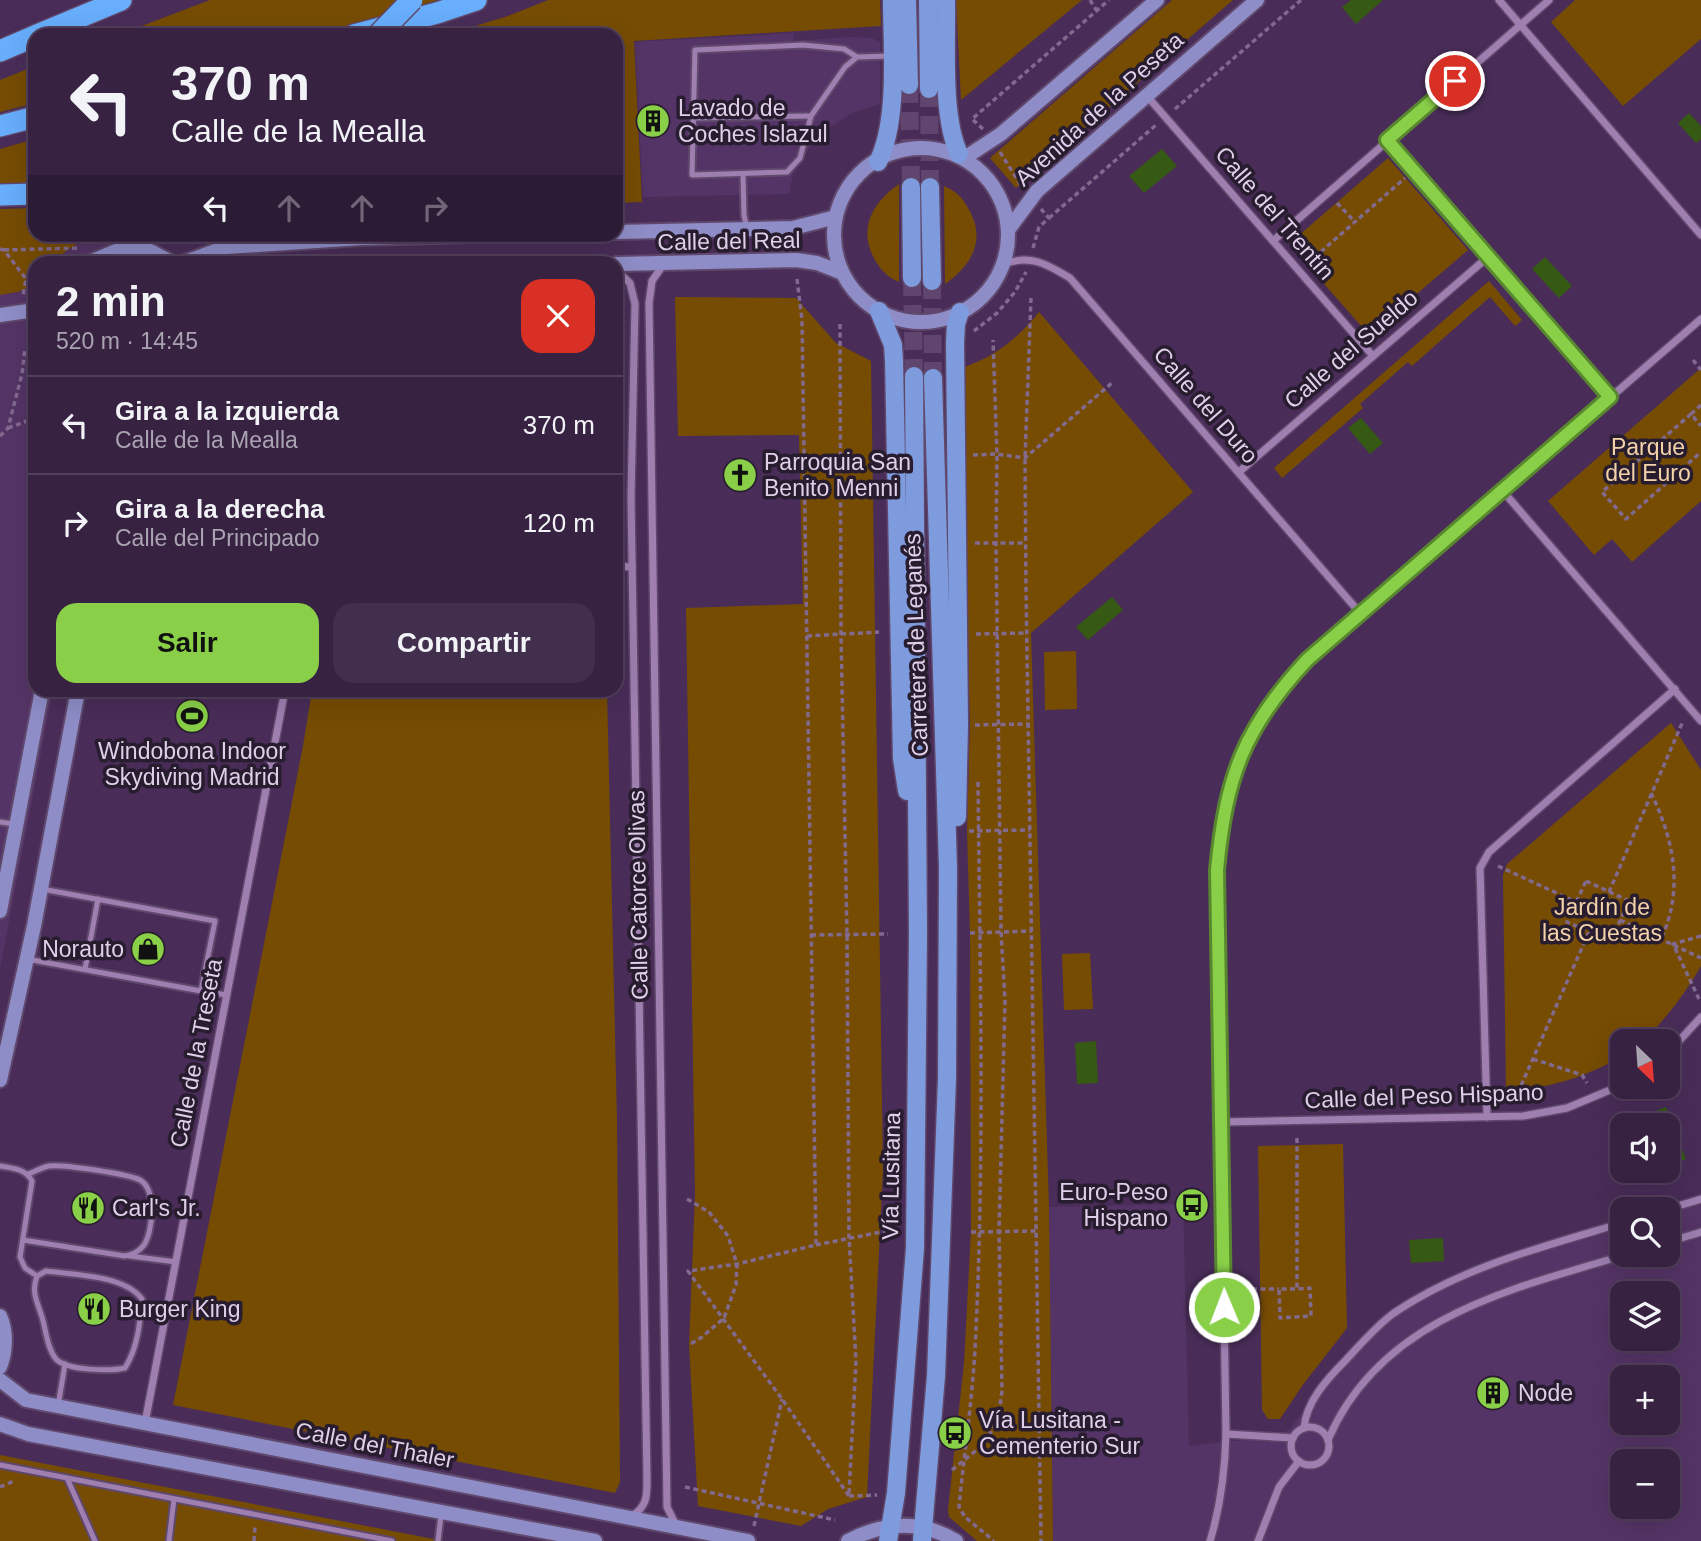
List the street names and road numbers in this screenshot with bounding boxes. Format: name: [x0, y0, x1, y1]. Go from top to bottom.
street label: Avenida de la Peseta: [1010, 27, 1188, 191]
street label: Calle del Trentín: [1210, 141, 1340, 285]
street label: Calle del Real: [657, 227, 801, 255]
street label: Calle del Sueldo: [1279, 284, 1423, 414]
street label: Calle del Duro: [1148, 341, 1264, 469]
street label: Carretera de Leganés: [899, 533, 933, 757]
street label: Calle Catorce Olivas: [623, 790, 653, 1000]
street label: Calle de la Treseta: [165, 956, 227, 1150]
street label: Calle del Peso Hispano: [1304, 1079, 1544, 1113]
street label: Vía Lusitana: [877, 1112, 905, 1240]
street label: Calle del Thaler: [294, 1417, 457, 1473]

